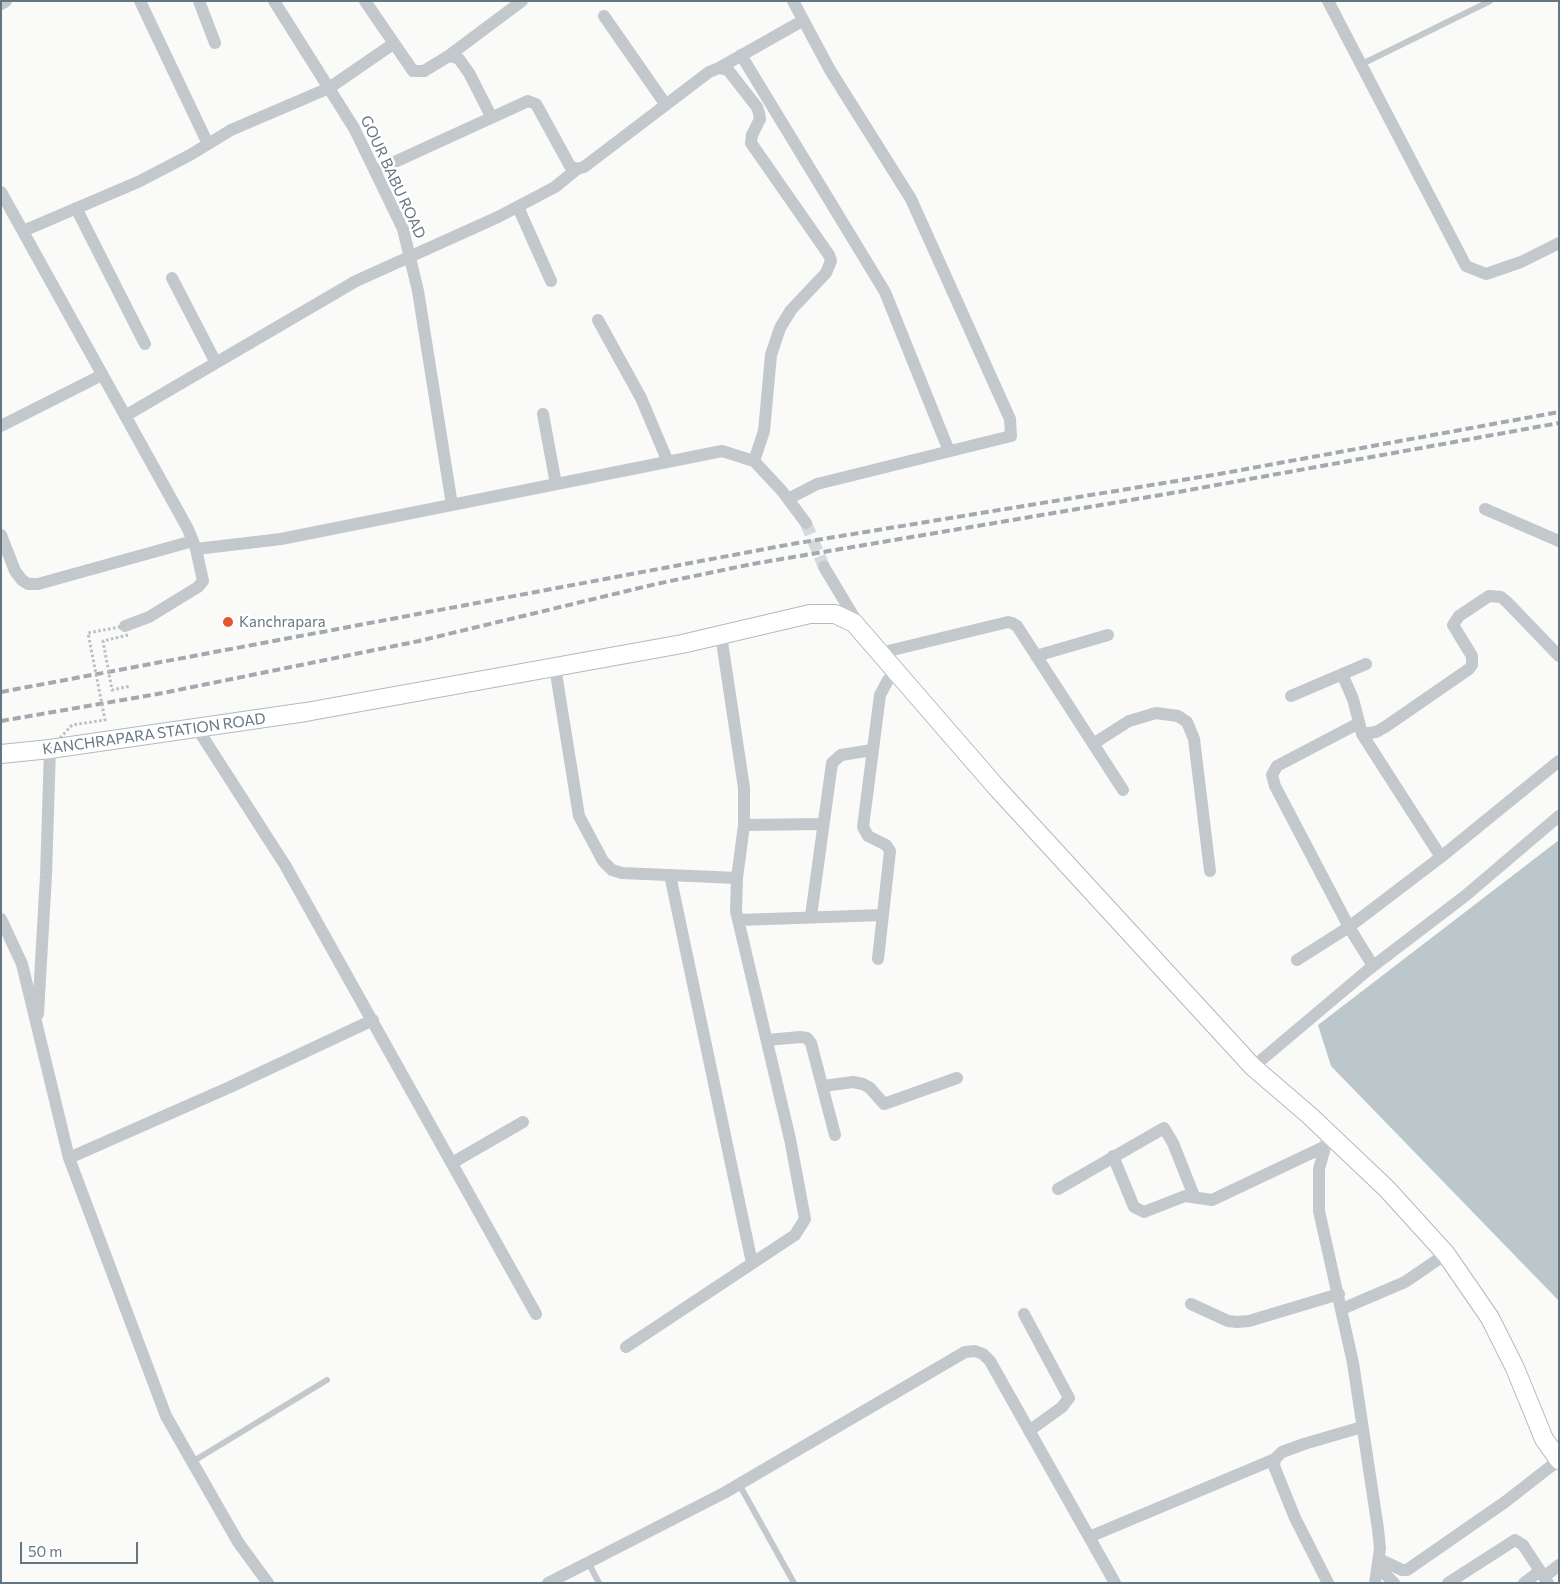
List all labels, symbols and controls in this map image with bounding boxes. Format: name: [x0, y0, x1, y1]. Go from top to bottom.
street label: GOUR BABU ROAD: [357, 113, 429, 241]
place label: Kanchrapara: [239, 613, 326, 631]
marker: Kanchrapara: [221, 615, 235, 629]
street label: KANCHRAPARA STATION ROAD: [41, 709, 267, 759]
scale bar: [22, 1532, 140, 1564]
text: 50 m: [28, 1542, 62, 1560]

